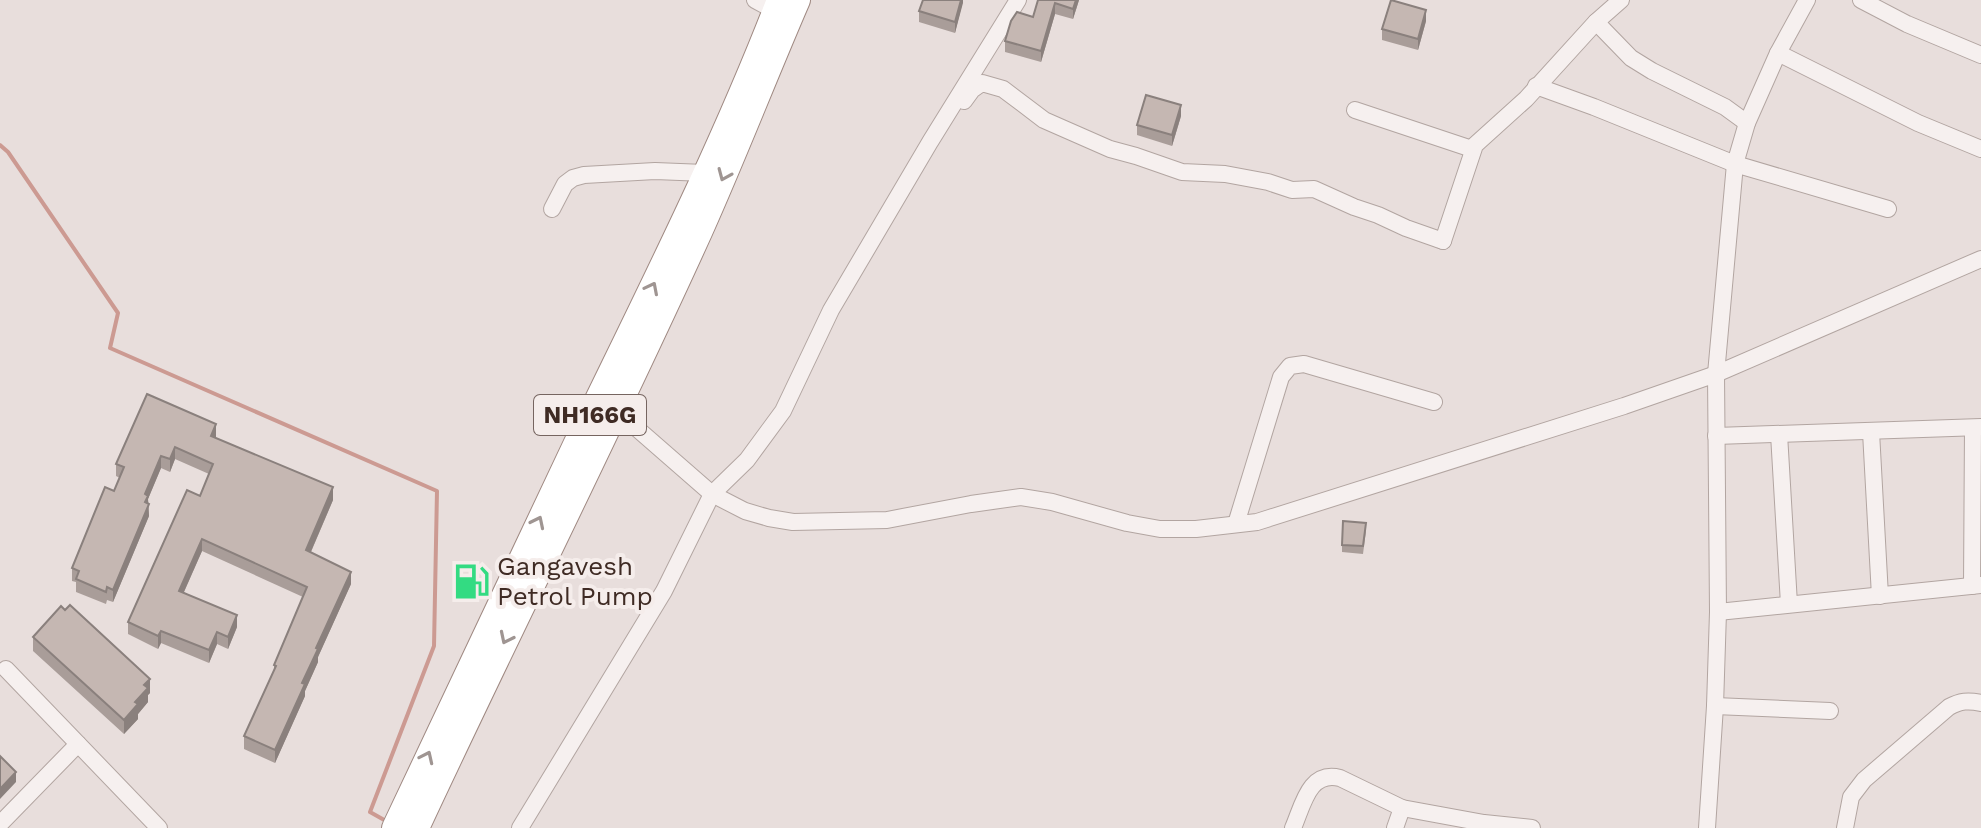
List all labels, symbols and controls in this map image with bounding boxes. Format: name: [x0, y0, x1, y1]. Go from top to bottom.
one-way arrow: [718, 167, 734, 181]
one-way arrow: [642, 282, 657, 297]
road number: NH166G: [534, 395, 646, 435]
one-way arrow: [528, 516, 544, 530]
place label: Gangavesh Petrol Pump: [497, 551, 653, 611]
fuel station icon: Gangavesh Petrol Pump: [452, 562, 490, 600]
one-way arrow: [500, 630, 516, 645]
one-way arrow: [417, 751, 433, 765]

